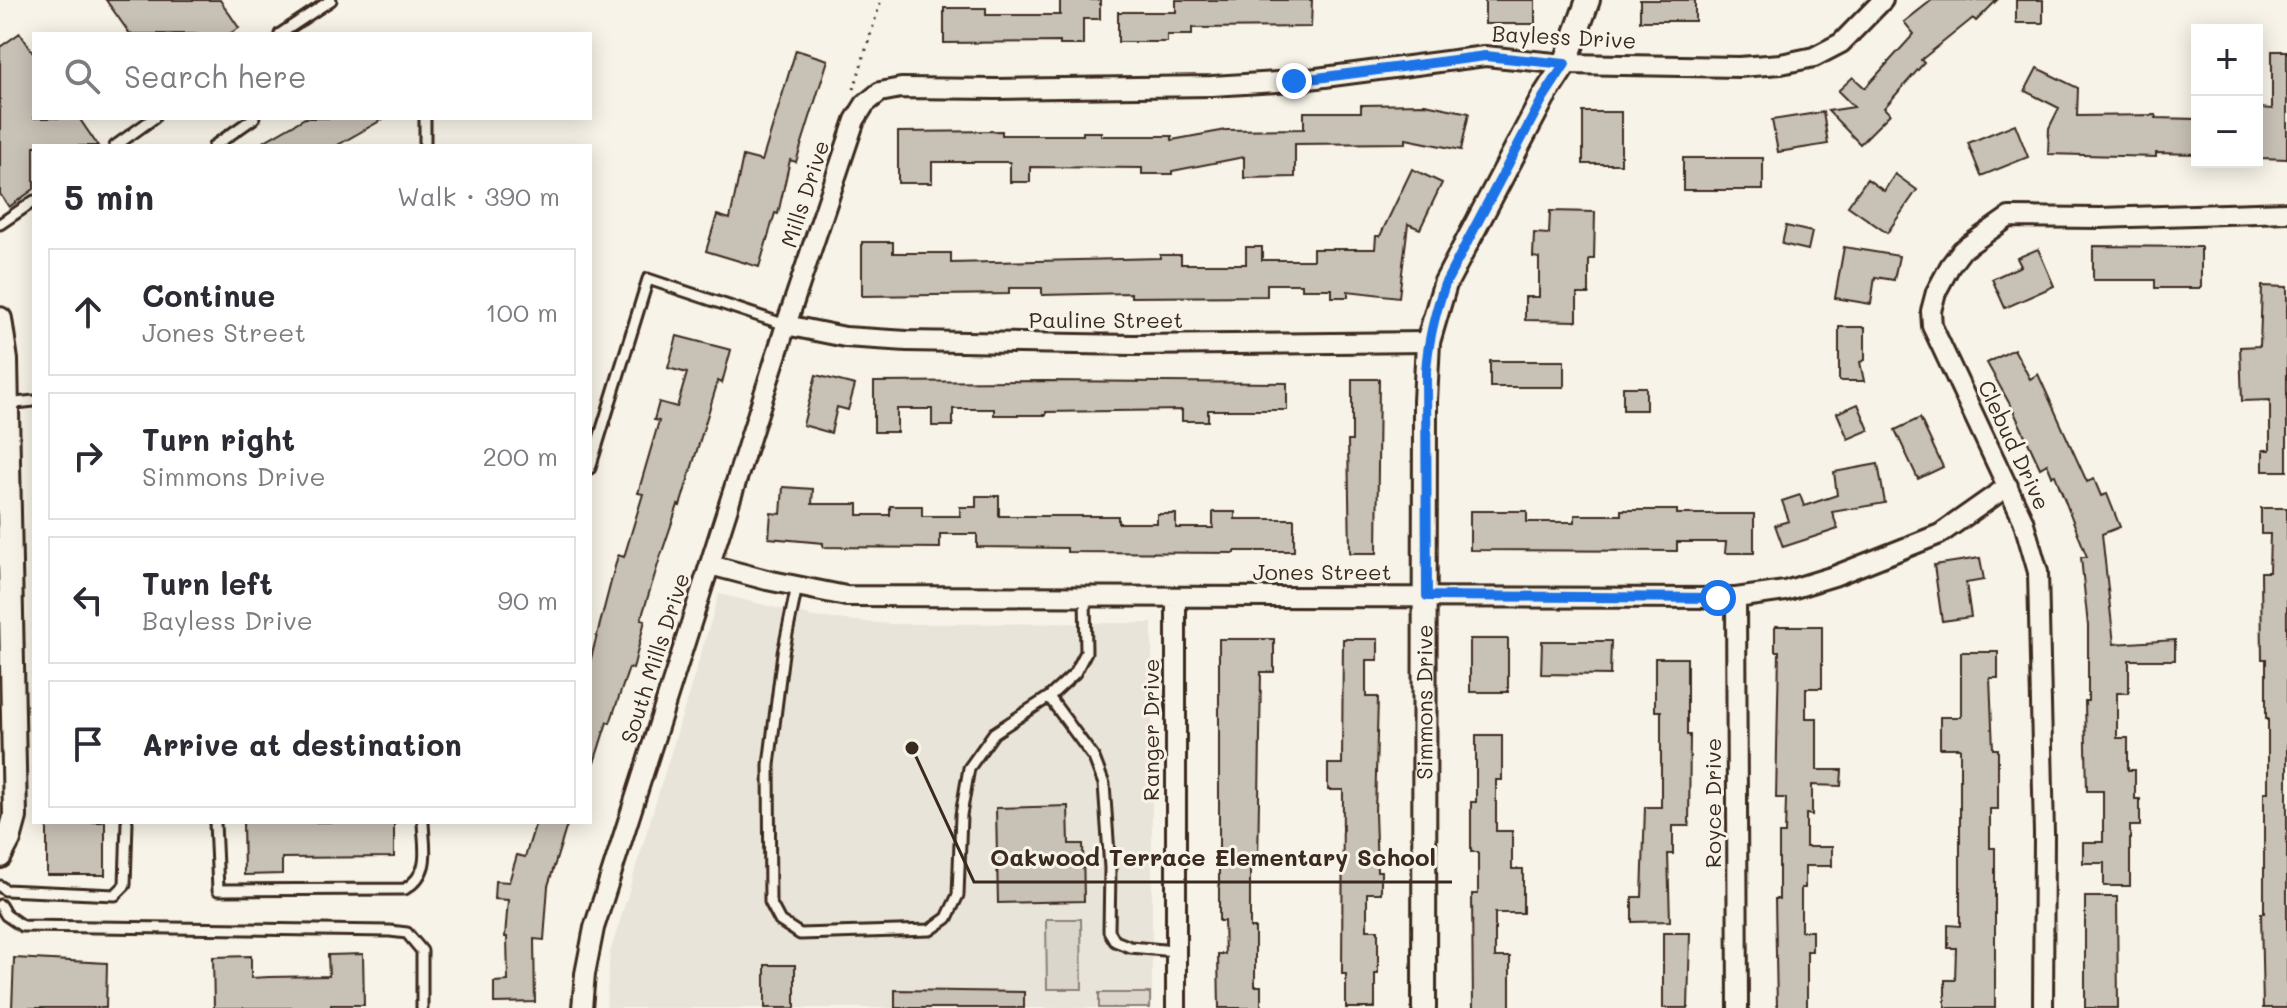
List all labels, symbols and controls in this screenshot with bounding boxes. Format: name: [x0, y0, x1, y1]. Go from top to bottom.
street label: Bayless Drive: [1491, 18, 1637, 55]
map controls: [2191, 24, 2263, 168]
button: +: [2191, 24, 2263, 96]
search box: [32, 32, 592, 120]
icon: search: [60, 54, 104, 98]
text: Search here: [124, 56, 307, 96]
route end: [1276, 63, 1312, 99]
button: −: [2191, 96, 2263, 168]
street label: Mills Drive: [774, 136, 835, 251]
text: 5 min: [64, 174, 154, 219]
text: Walk · 390 m: [397, 179, 560, 213]
text: Continue: [142, 275, 275, 315]
icon: ahead: [66, 290, 110, 334]
text: 100 m: [485, 295, 558, 329]
street label: Pauline Street: [1029, 305, 1183, 334]
text: Jones Street: [142, 315, 306, 349]
street label: Clebud Drive: [1972, 375, 2057, 514]
text: Turn right: [142, 419, 295, 459]
icon: right: [66, 434, 110, 478]
text: 200 m: [482, 439, 558, 473]
text: Simmons Drive: [142, 459, 326, 493]
street label: Jones Street: [1253, 557, 1391, 586]
text: Turn left: [142, 563, 273, 603]
street label: South Mills Drive: [613, 569, 696, 747]
icon: left: [66, 578, 110, 622]
route start: [1700, 580, 1736, 616]
text: 90 m: [498, 583, 558, 617]
text: Bayless Drive: [142, 603, 313, 637]
street label: Simmons Drive: [1409, 624, 1439, 780]
street label: Ranger Drive: [1136, 659, 1165, 801]
icon: arrive: [66, 722, 110, 766]
text: Arrive at destination: [142, 724, 462, 764]
street label: Royce Drive: [1698, 738, 1727, 868]
callout: Oakwood Terrace Elementary School: [974, 834, 1452, 882]
text: Oakwood Terrace Elementary School: [990, 841, 1436, 872]

